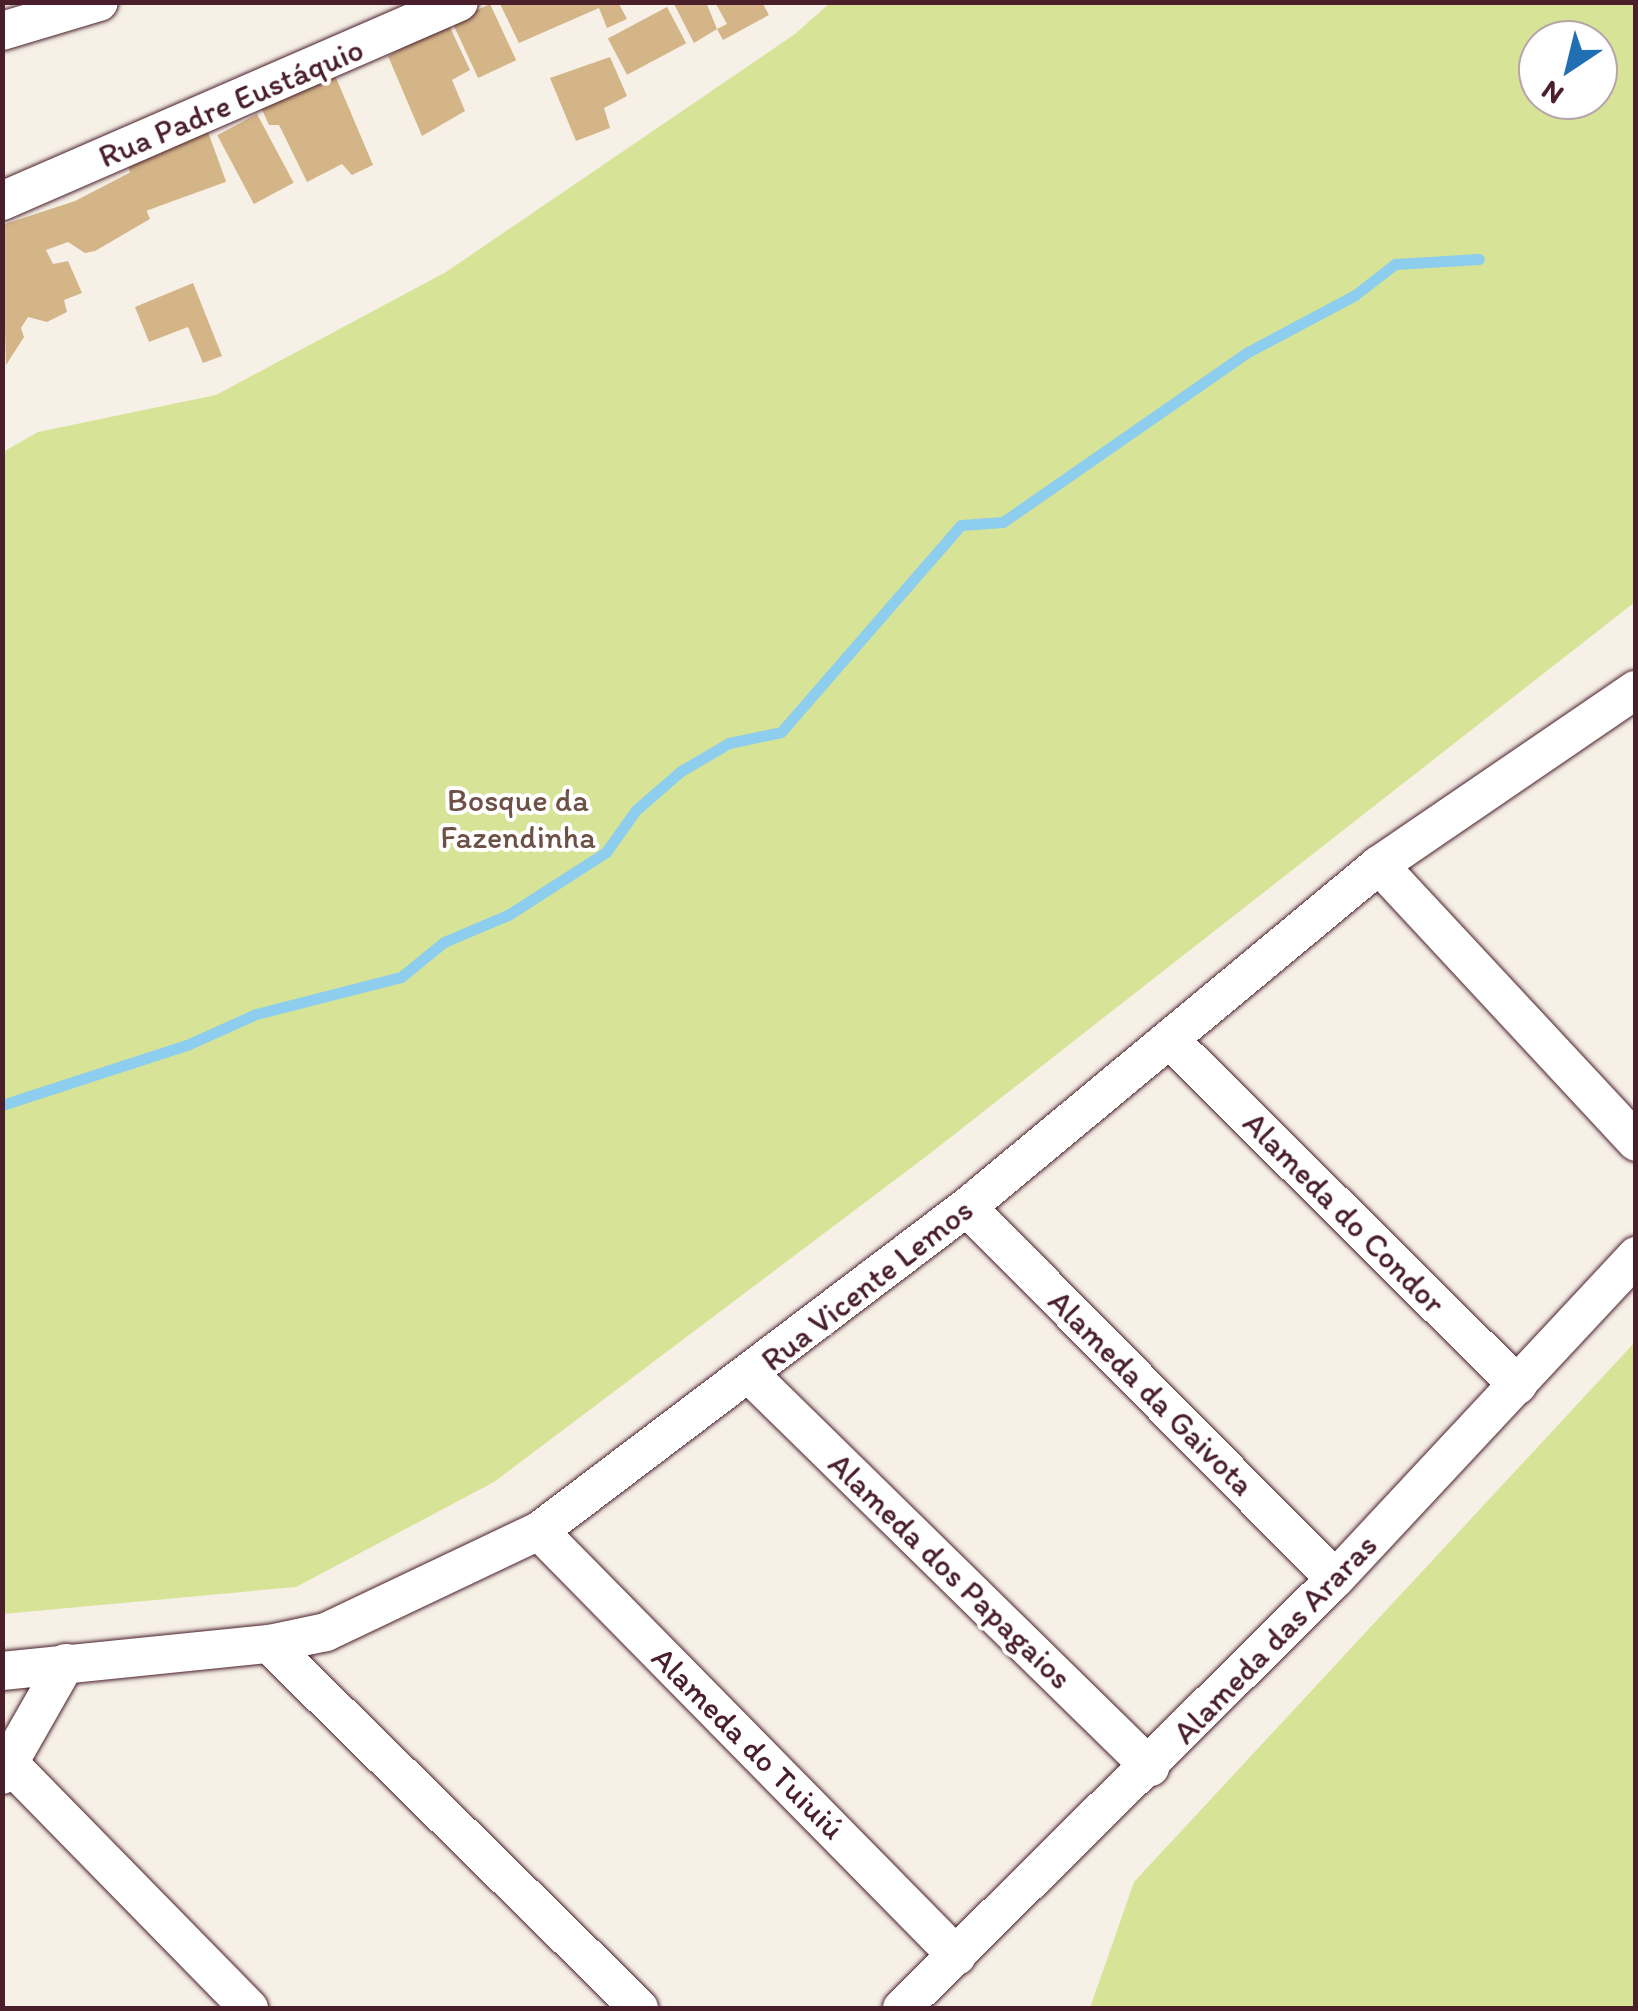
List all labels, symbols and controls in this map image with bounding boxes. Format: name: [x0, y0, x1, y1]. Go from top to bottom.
north arrow: [1518, 20, 1618, 120]
street label: Rua Padre Eustáquio: [94, 30, 368, 176]
text: N: [1534, 74, 1569, 112]
park label: Bosque da Fazendinha: [440, 782, 596, 857]
street label: Alameda do Condor: [1235, 1104, 1453, 1322]
street label: Rua Vicente Lemos: [754, 1191, 980, 1379]
street label: Alameda da Gaivota: [1040, 1282, 1262, 1504]
street label: Alameda dos Papagaios: [821, 1445, 1079, 1697]
street label: Alameda das Araras: [1165, 1526, 1385, 1752]
street label: Alameda do Tuiuiú: [644, 1639, 852, 1847]

